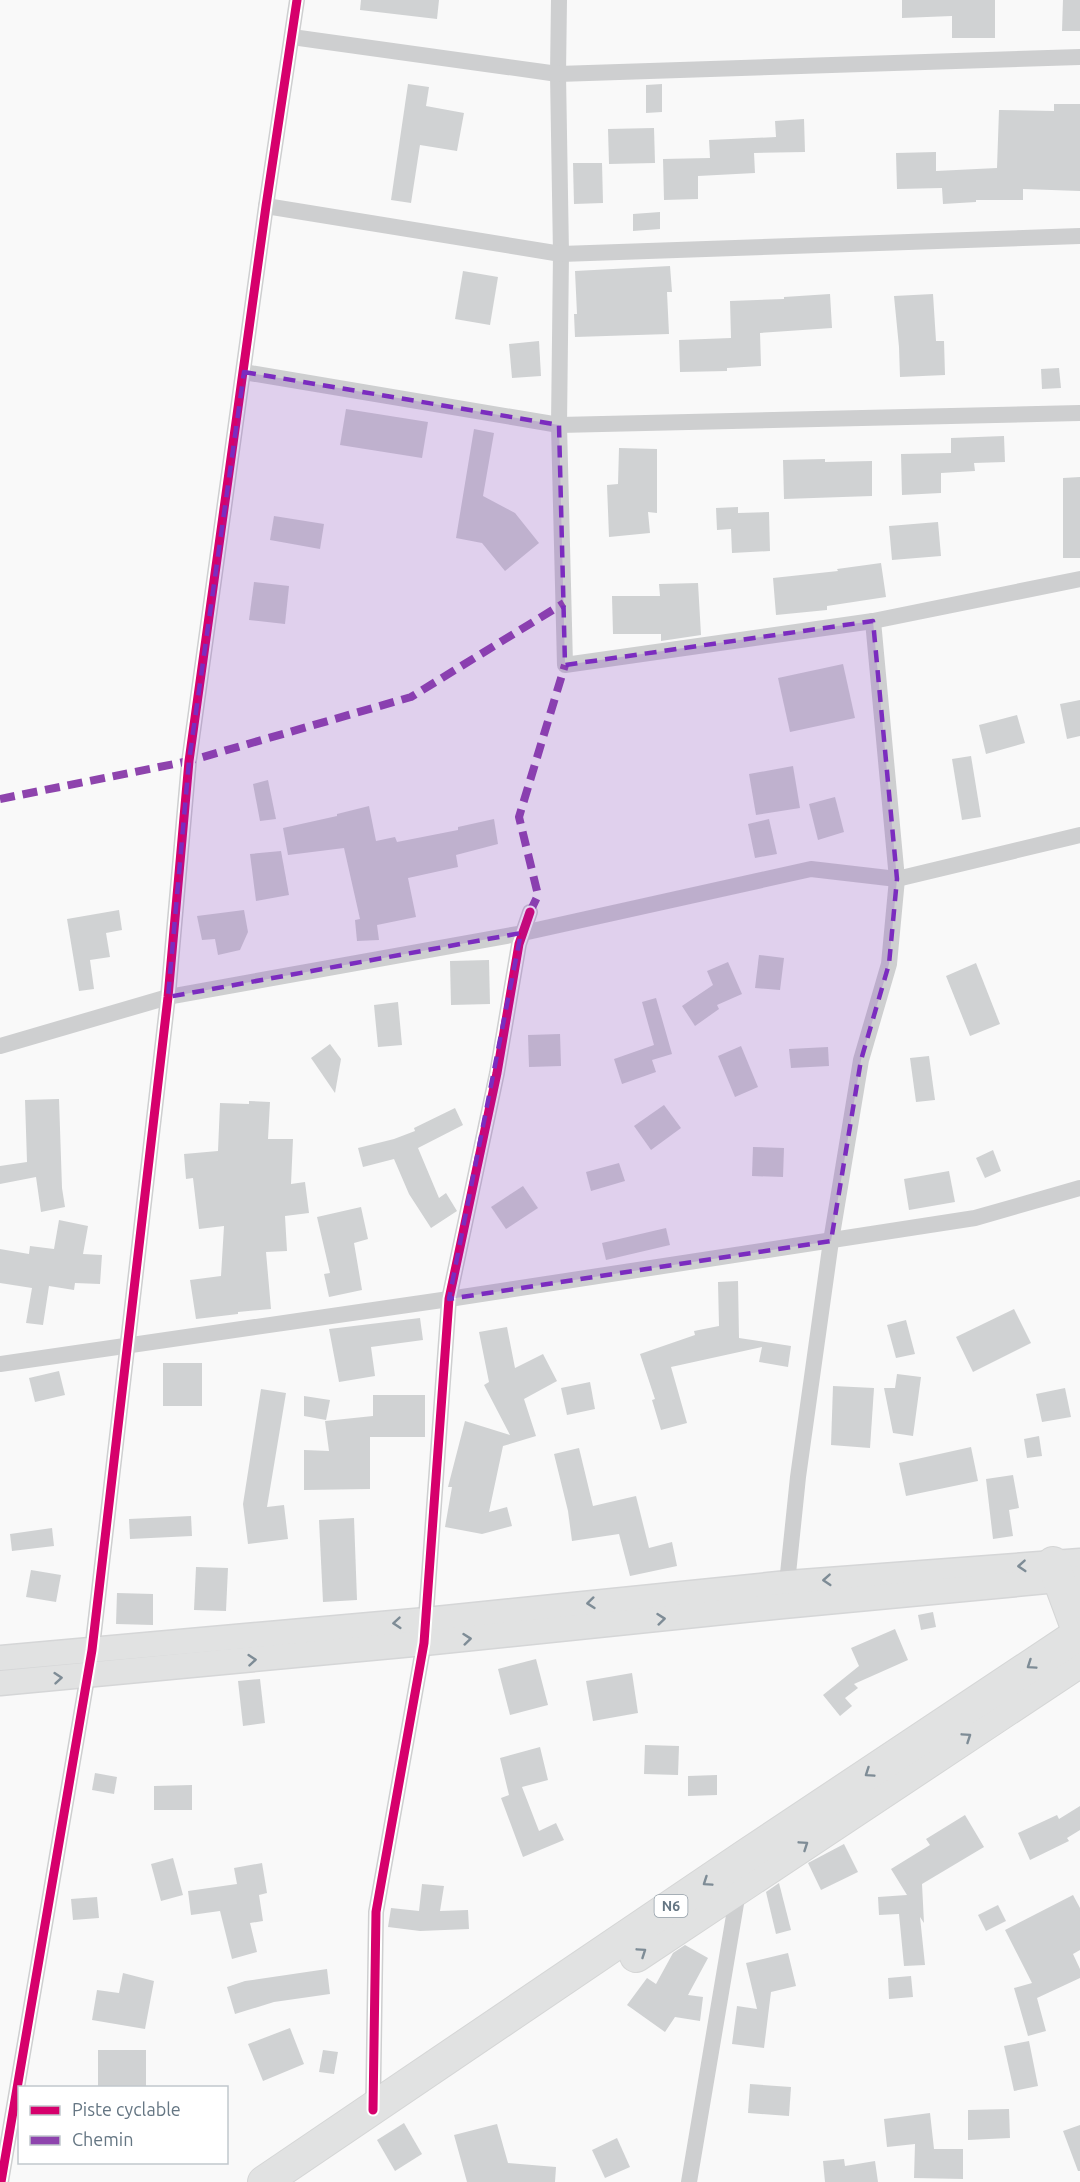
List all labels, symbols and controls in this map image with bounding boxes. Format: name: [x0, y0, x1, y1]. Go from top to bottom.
one-way arrow: [1017, 1559, 1026, 1572]
one-way arrow: [823, 1573, 832, 1586]
one-way arrow: [587, 1596, 596, 1609]
one-way arrow: [657, 1613, 666, 1626]
one-way arrow: [393, 1616, 402, 1629]
one-way arrow: [463, 1633, 472, 1646]
one-way arrow: [248, 1654, 257, 1667]
one-way arrow: [1027, 1658, 1038, 1669]
one-way arrow: [54, 1672, 63, 1685]
one-way arrow: [960, 1733, 971, 1744]
one-way arrow: [865, 1766, 876, 1777]
one-way arrow: [798, 1841, 809, 1852]
one-way arrow: [703, 1875, 714, 1886]
road number: N6: [654, 1895, 688, 1917]
one-way arrow: [636, 1948, 646, 1960]
legend: [18, 2086, 228, 2164]
text: Piste cyclable: [72, 2099, 181, 2119]
text: Chemin: [72, 2129, 133, 2149]

